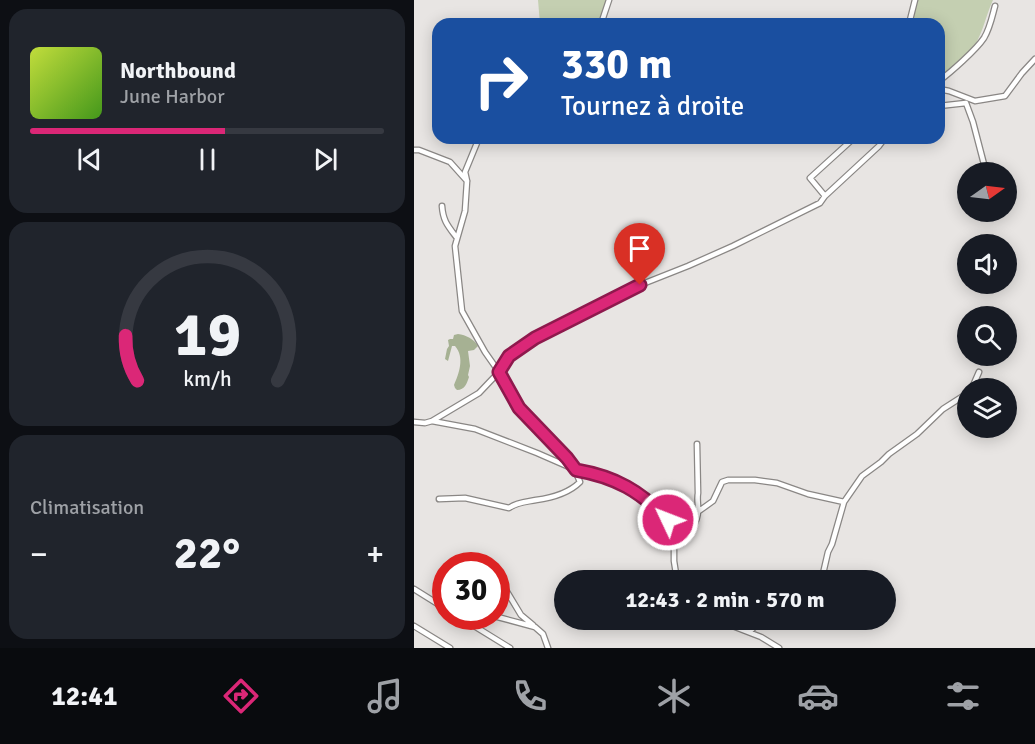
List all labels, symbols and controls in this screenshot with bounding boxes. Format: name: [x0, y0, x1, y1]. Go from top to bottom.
text: 330 m: [561, 39, 672, 90]
icon: right: [462, 42, 540, 120]
text: Northbound: [120, 57, 236, 84]
text: June Harbor: [120, 84, 225, 109]
text: Tournez à droite: [561, 90, 744, 123]
icon: previous: [73, 143, 106, 176]
icon: pause: [191, 143, 224, 176]
icon: next: [309, 143, 342, 176]
north arrow: [957, 162, 1017, 222]
map controls: [957, 162, 1017, 438]
pin: [614, 223, 665, 285]
icon: arrive: [623, 232, 656, 265]
button: sound: [957, 234, 1017, 294]
text: 19: [173, 296, 241, 373]
button: search: [957, 306, 1017, 366]
text: km/h: [183, 366, 231, 392]
button: layers: [957, 378, 1017, 438]
position arrow: [636, 488, 700, 552]
text: Climatisation: [30, 495, 144, 520]
text: 22°: [174, 526, 240, 581]
text: −: [30, 534, 48, 575]
text: +: [366, 534, 384, 575]
speed limit sign: 30: [432, 552, 510, 630]
text: 12:43 · 2 min · 570 m: [625, 586, 825, 613]
icon: directions: [220, 675, 262, 717]
icon: music: [364, 675, 406, 717]
icon: phone: [509, 675, 551, 717]
icon: climate: [653, 675, 695, 717]
icon: car: [797, 675, 839, 717]
icon: filters: [942, 675, 984, 717]
text: 12:41: [51, 680, 117, 713]

